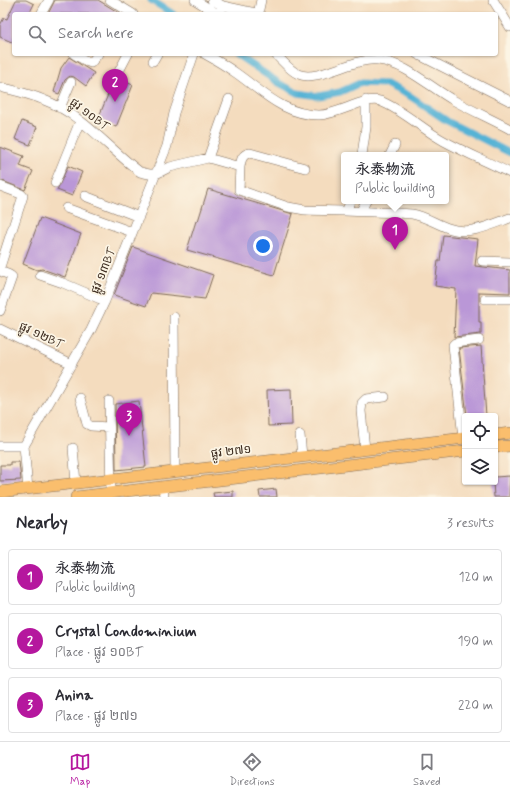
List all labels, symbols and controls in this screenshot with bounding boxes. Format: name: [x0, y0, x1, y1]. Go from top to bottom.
search box: [12, 12, 498, 56]
icon: search: [26, 23, 48, 45]
text: Search here: [58, 24, 134, 44]
pin: 2: [102, 69, 128, 102]
street label: ផ្លូវ ១០BT: [65, 95, 113, 137]
popup: [341, 152, 449, 204]
text: 永泰物流: [355, 160, 415, 180]
text: Public building: [355, 180, 435, 197]
pin: 1: [382, 217, 408, 250]
your location: [253, 236, 273, 256]
street label: ផ្លូវ ១៣BT: [88, 245, 122, 297]
street label: ផ្លូវ ១២BT: [16, 319, 67, 355]
pin: 3: [116, 403, 142, 436]
map controls: [462, 413, 498, 485]
button: locate: [462, 413, 498, 449]
street label: ផ្លូវ ២៧១: [210, 442, 252, 464]
button: layers: [462, 449, 498, 485]
text: Nearby: [16, 512, 68, 534]
text: 3 results: [447, 515, 494, 532]
text: 永泰物流: [55, 559, 115, 579]
text: 1: [27, 569, 33, 586]
text: 120 m: [459, 569, 493, 586]
text: Public building: [55, 579, 135, 596]
text: Crystal Condominium: [55, 622, 197, 642]
text: 2: [27, 633, 33, 650]
text: 190 m: [458, 633, 493, 650]
text: Place · ផ្លូវ ១០BT: [55, 644, 143, 661]
text: Anina: [55, 686, 93, 706]
text: 3: [27, 697, 33, 714]
text: 220 m: [458, 697, 493, 714]
text: Place · ផ្លូវ ២៧១: [55, 708, 138, 725]
tab: Map: [69, 751, 91, 789]
tab: Directions: [229, 751, 275, 789]
tab: Saved: [413, 751, 441, 789]

